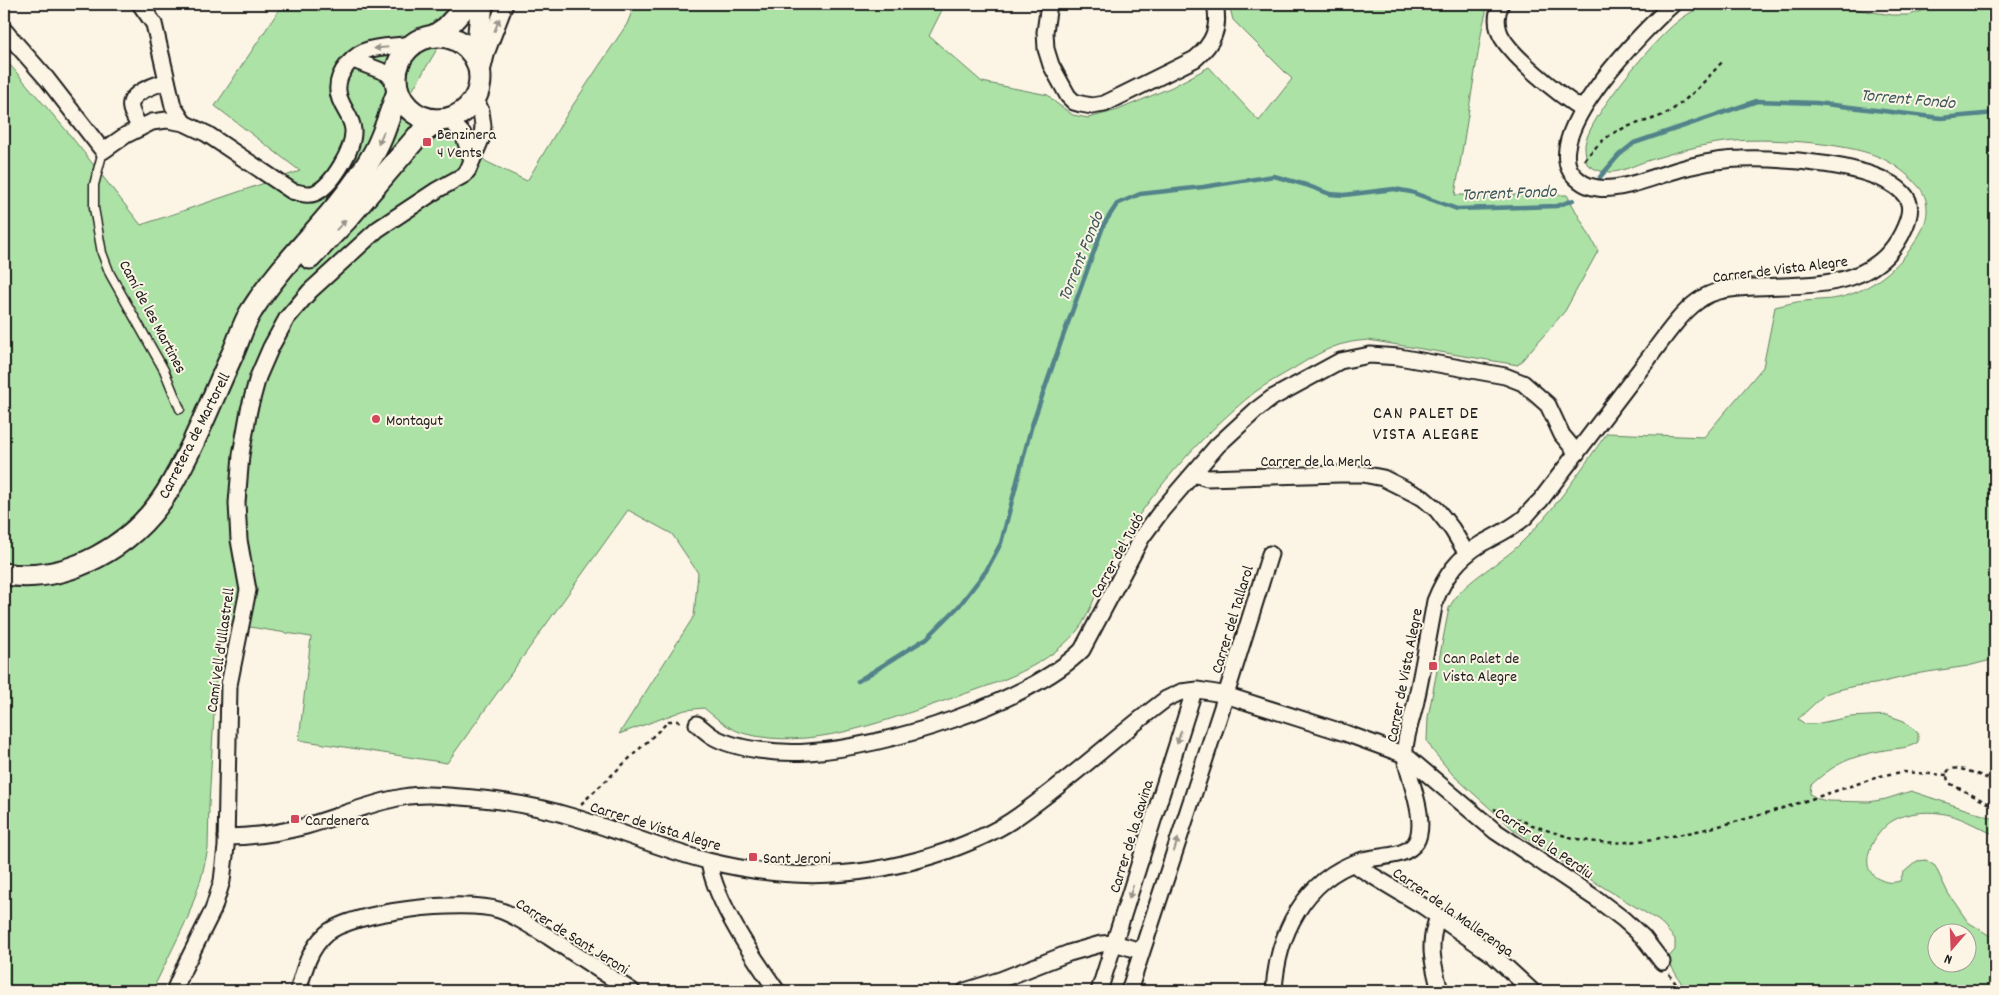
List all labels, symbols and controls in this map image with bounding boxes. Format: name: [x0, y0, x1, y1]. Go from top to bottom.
one-way arrow: [493, 17, 501, 32]
one-way arrow: [373, 44, 389, 52]
water label: Torrent Fondo: [1859, 84, 1957, 117]
place label: Benzinera 4 Vents: [437, 124, 496, 165]
one-way arrow: [377, 131, 385, 145]
marker: Benzinera 4 Vents: [421, 136, 433, 148]
water label: Torrent Fondo: [1461, 180, 1558, 209]
water label: Torrent Fondo: [1053, 207, 1112, 306]
one-way arrow: [335, 219, 347, 231]
street label: Carrer de Vista Alegre: [1711, 251, 1849, 290]
street label: Camí de les Martines: [112, 256, 191, 378]
street label: Carretera de Martorell: [153, 369, 237, 503]
district label: CAN PALET DE VISTA ALEGRE: [1373, 402, 1479, 448]
place label: Montagut: [386, 410, 443, 433]
marker: Montagut: [370, 413, 382, 425]
street label: Carrer de la Merla: [1261, 451, 1372, 474]
street label: Carrer del Tudó: [1085, 510, 1151, 603]
street label: Carrer del Tallarol: [1206, 563, 1261, 677]
street label: Camí Vell d'Ullastrell: [201, 586, 242, 714]
street label: Carrer de Vista Alegre: [1381, 606, 1430, 744]
place label: Can Palet de Vista Alegre: [1443, 648, 1519, 689]
marker: Can Palet de Vista Alegre: [1427, 660, 1439, 672]
one-way arrow: [1175, 730, 1183, 745]
street label: Carrer de la Gavina: [1104, 777, 1161, 896]
street label: Carrer de Vista Alegre: [587, 796, 724, 858]
street label: Carrer de la Perdiu: [1490, 802, 1598, 886]
place label: Cardenera: [305, 810, 369, 833]
marker: Cardenera: [289, 813, 301, 825]
one-way arrow: [1173, 837, 1181, 852]
place label: Sant Jeroni: [763, 848, 831, 871]
marker: Sant Jeroni: [747, 851, 759, 863]
street label: Carrer de la Mallerenga: [1387, 862, 1518, 964]
one-way arrow: [1126, 885, 1134, 900]
street label: Carrer de Sant Jeroni: [511, 893, 633, 981]
north arrow: [1926, 922, 1976, 972]
text: N: [1942, 948, 1955, 969]

